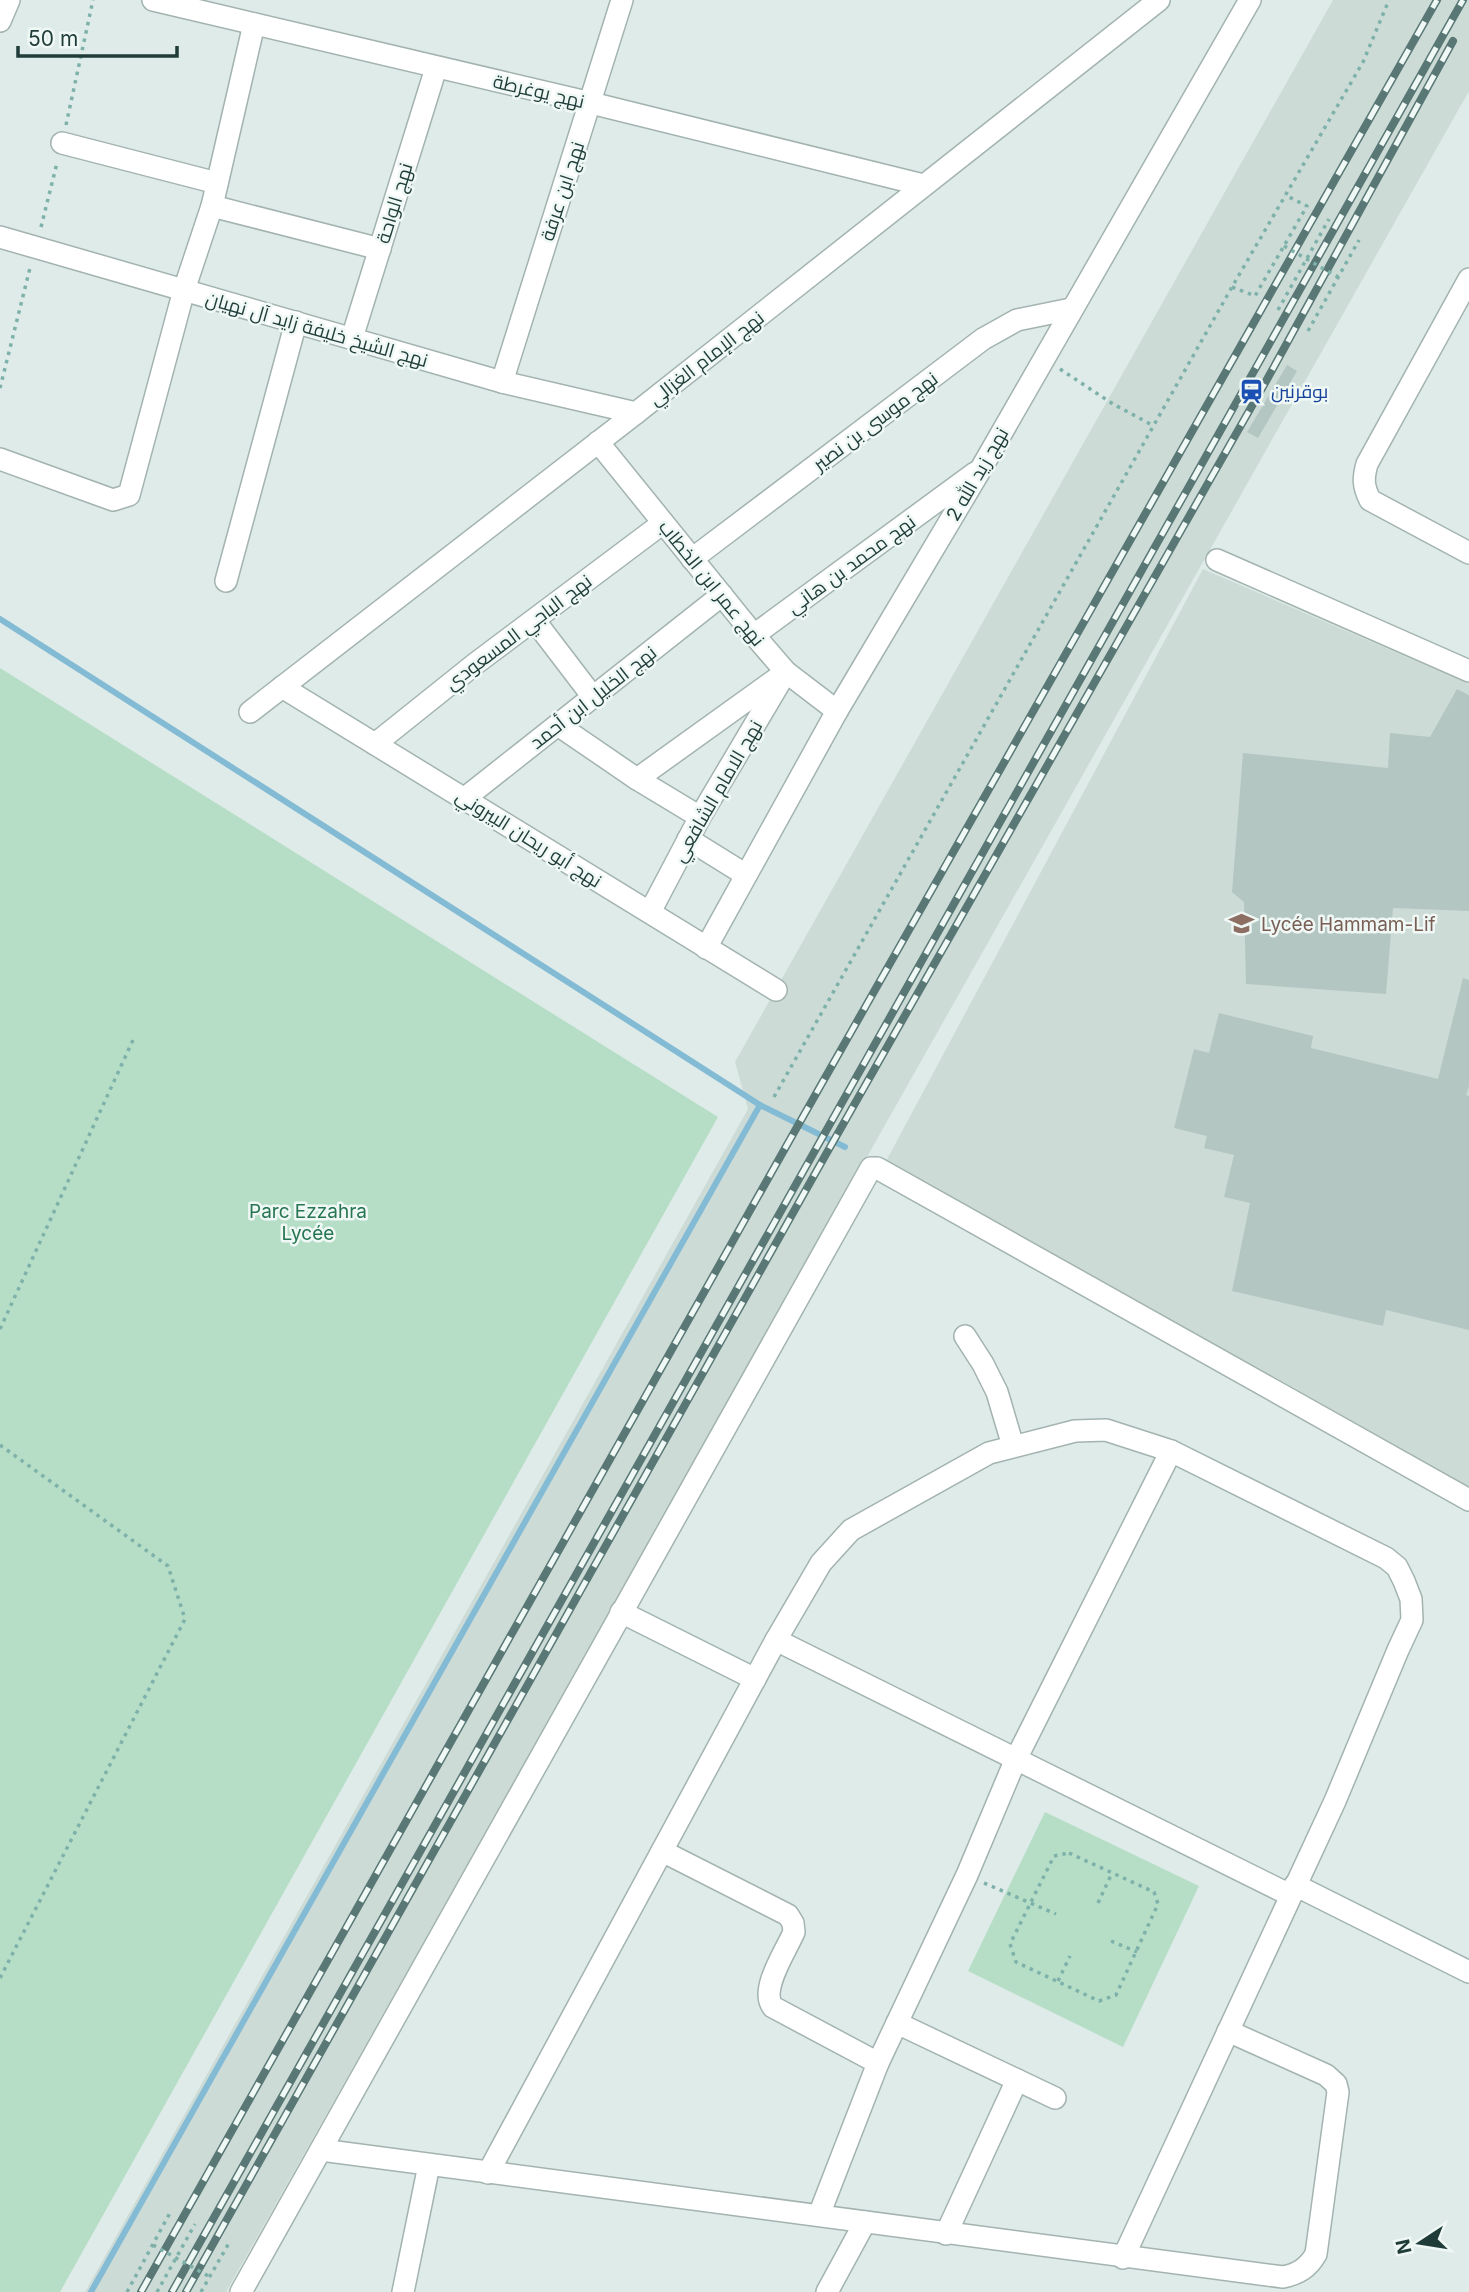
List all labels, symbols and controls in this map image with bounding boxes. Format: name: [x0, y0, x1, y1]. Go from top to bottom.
scale bar: [18, 14, 177, 58]
text: 50 m: [28, 26, 78, 51]
street label: نهج يوغرطة: [491, 70, 587, 115]
street label: نهج ابن عرفة: [536, 139, 591, 244]
street label: نهج الواحة: [371, 160, 420, 247]
street label: نهج الشيخ خليفة زايد آل نهيان: [203, 287, 431, 374]
street label: نهج الإمام الغزالي: [644, 306, 770, 413]
street label: نهج موسى بن نصير: [808, 367, 943, 478]
station icon: بوقرنين: [1237, 377, 1265, 405]
place label: بوقرنين: [1271, 380, 1328, 403]
street label: نهج زيد الله 2: [941, 423, 1015, 526]
street label: نهج محمد بن هاني: [783, 510, 922, 621]
street label: نهج عمر ابن الخطاب: [652, 516, 769, 652]
street label: نهج الباجي المسعودي: [440, 570, 598, 698]
street label: نهج الخليل ابن أحمد: [525, 641, 662, 755]
street label: نهج الامام الشافعي: [667, 716, 770, 868]
street label: نهج أبو ريحان البيروني: [450, 784, 606, 895]
school or university icon: Lycée Hammam-Lif: [1227, 910, 1255, 938]
place label: Lycée Hammam-Lif: [1261, 913, 1436, 936]
park label: Parc Ezzahra Lycée: [249, 1200, 367, 1245]
north arrow: [1385, 2208, 1455, 2278]
text: N: [1391, 2237, 1417, 2256]

